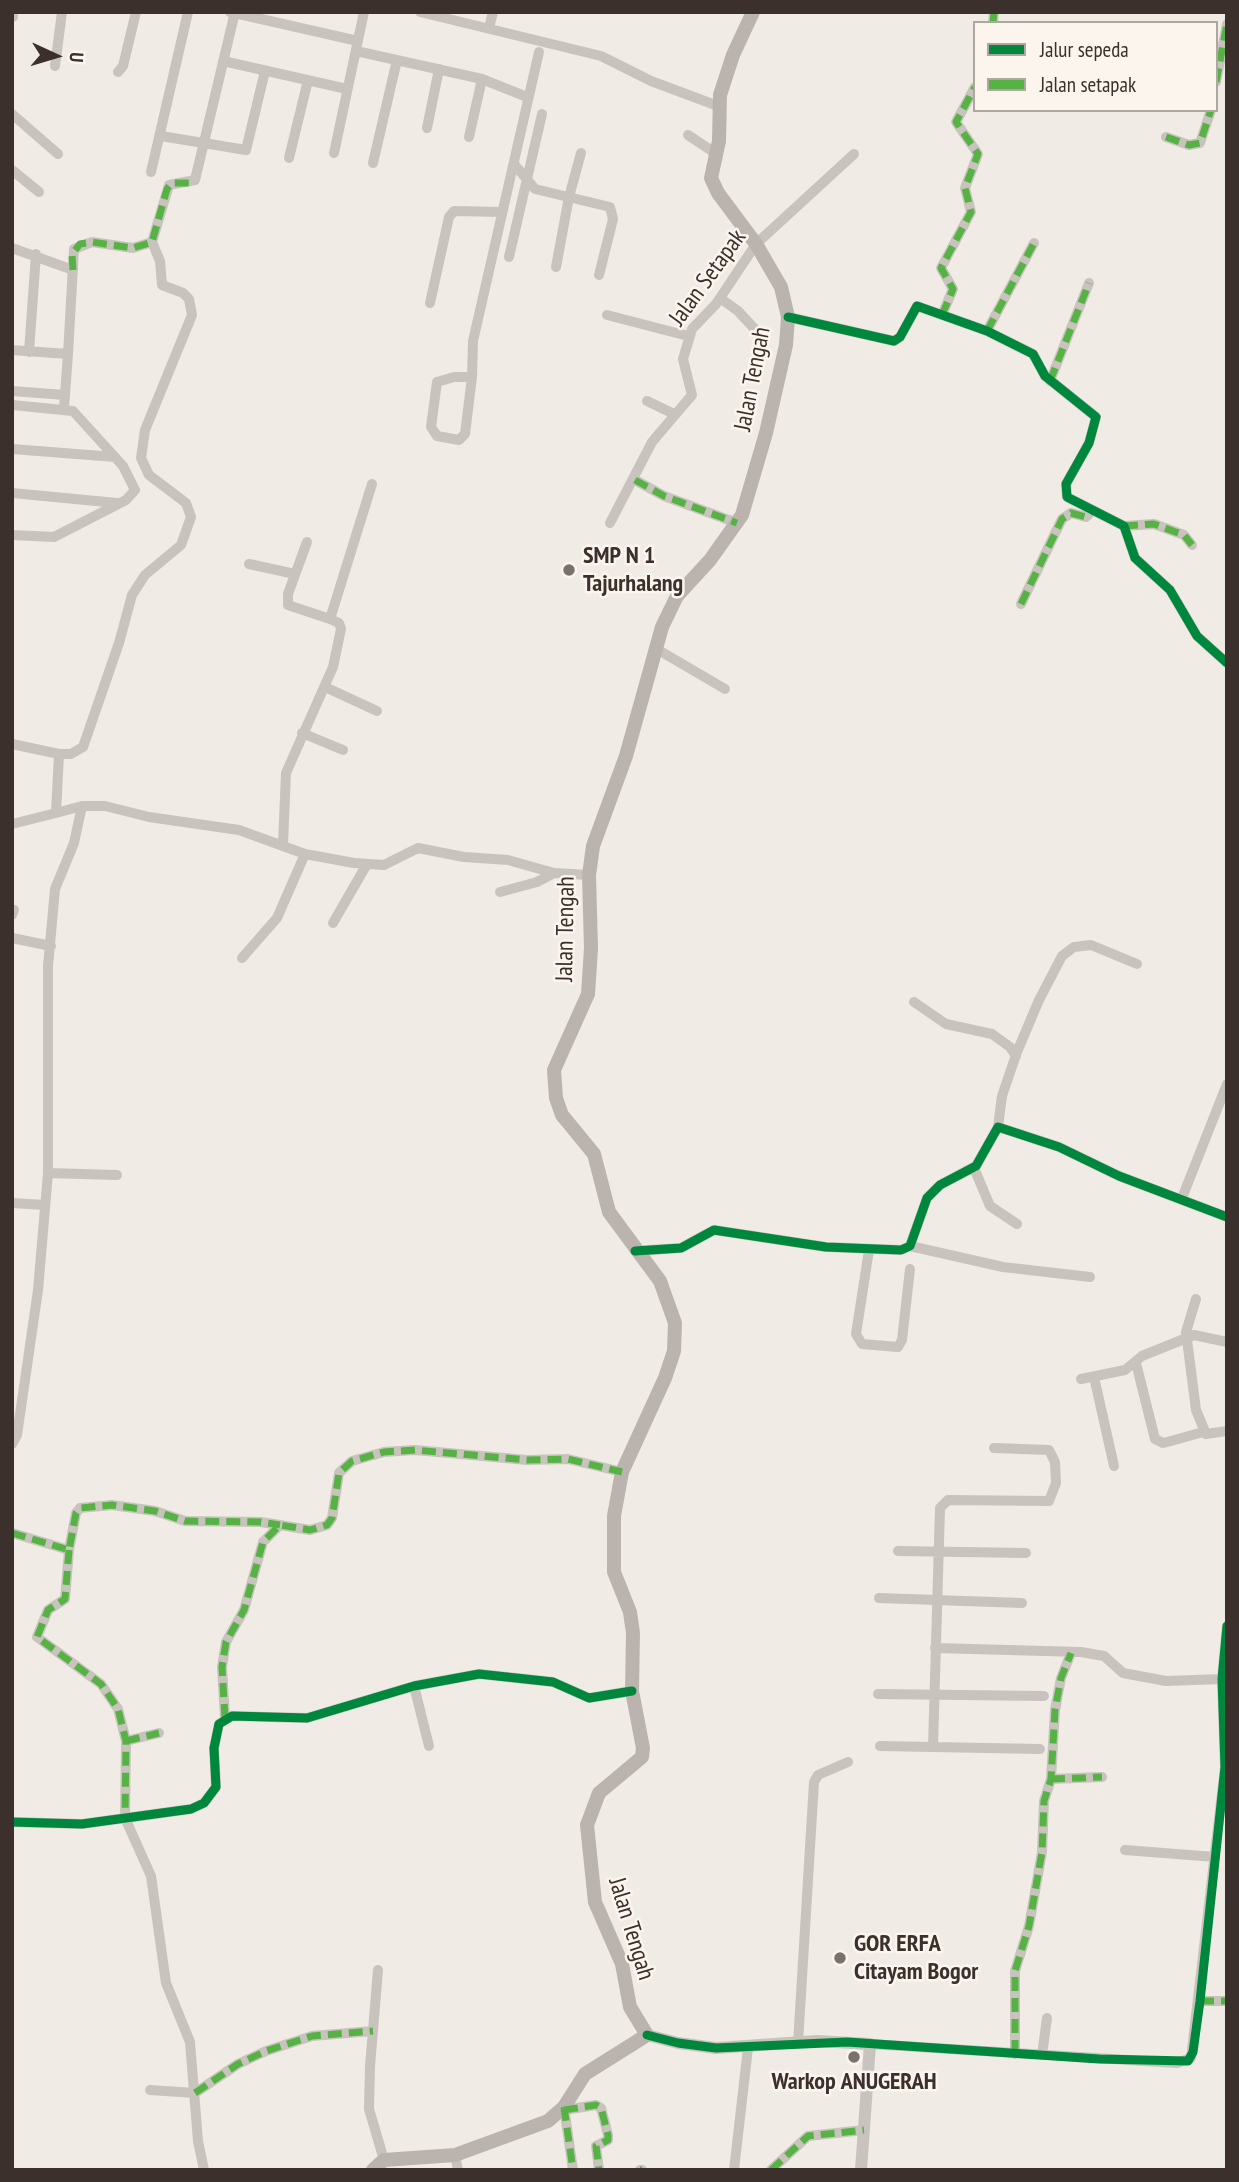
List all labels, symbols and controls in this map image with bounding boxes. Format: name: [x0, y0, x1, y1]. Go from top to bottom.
north arrow: [21, 21, 91, 91]
legend: [973, 21, 1218, 112]
text: Jalur sepeda: [1040, 36, 1129, 63]
text: U: [65, 52, 89, 63]
text: Jalan setapak: [1040, 71, 1136, 98]
street label: Jalan Setapak: [663, 224, 753, 332]
street label: Jalan Tengah: [729, 325, 777, 433]
place label: SMP N 1 Tajurhalang: [583, 542, 683, 598]
marker: SMP N 1 Tajurhalang: [561, 562, 577, 578]
street label: Jalan Tengah: [551, 876, 581, 982]
street label: Jalan Tengah: [602, 1874, 660, 1984]
place label: GOR ERFA Citayam Bogor: [854, 1930, 978, 1986]
marker: GOR ERFA Citayam Bogor: [832, 1950, 848, 1966]
marker: Warkop ANUGERAH: [846, 2049, 862, 2065]
place label: Warkop ANUGERAH: [772, 2068, 936, 2096]

